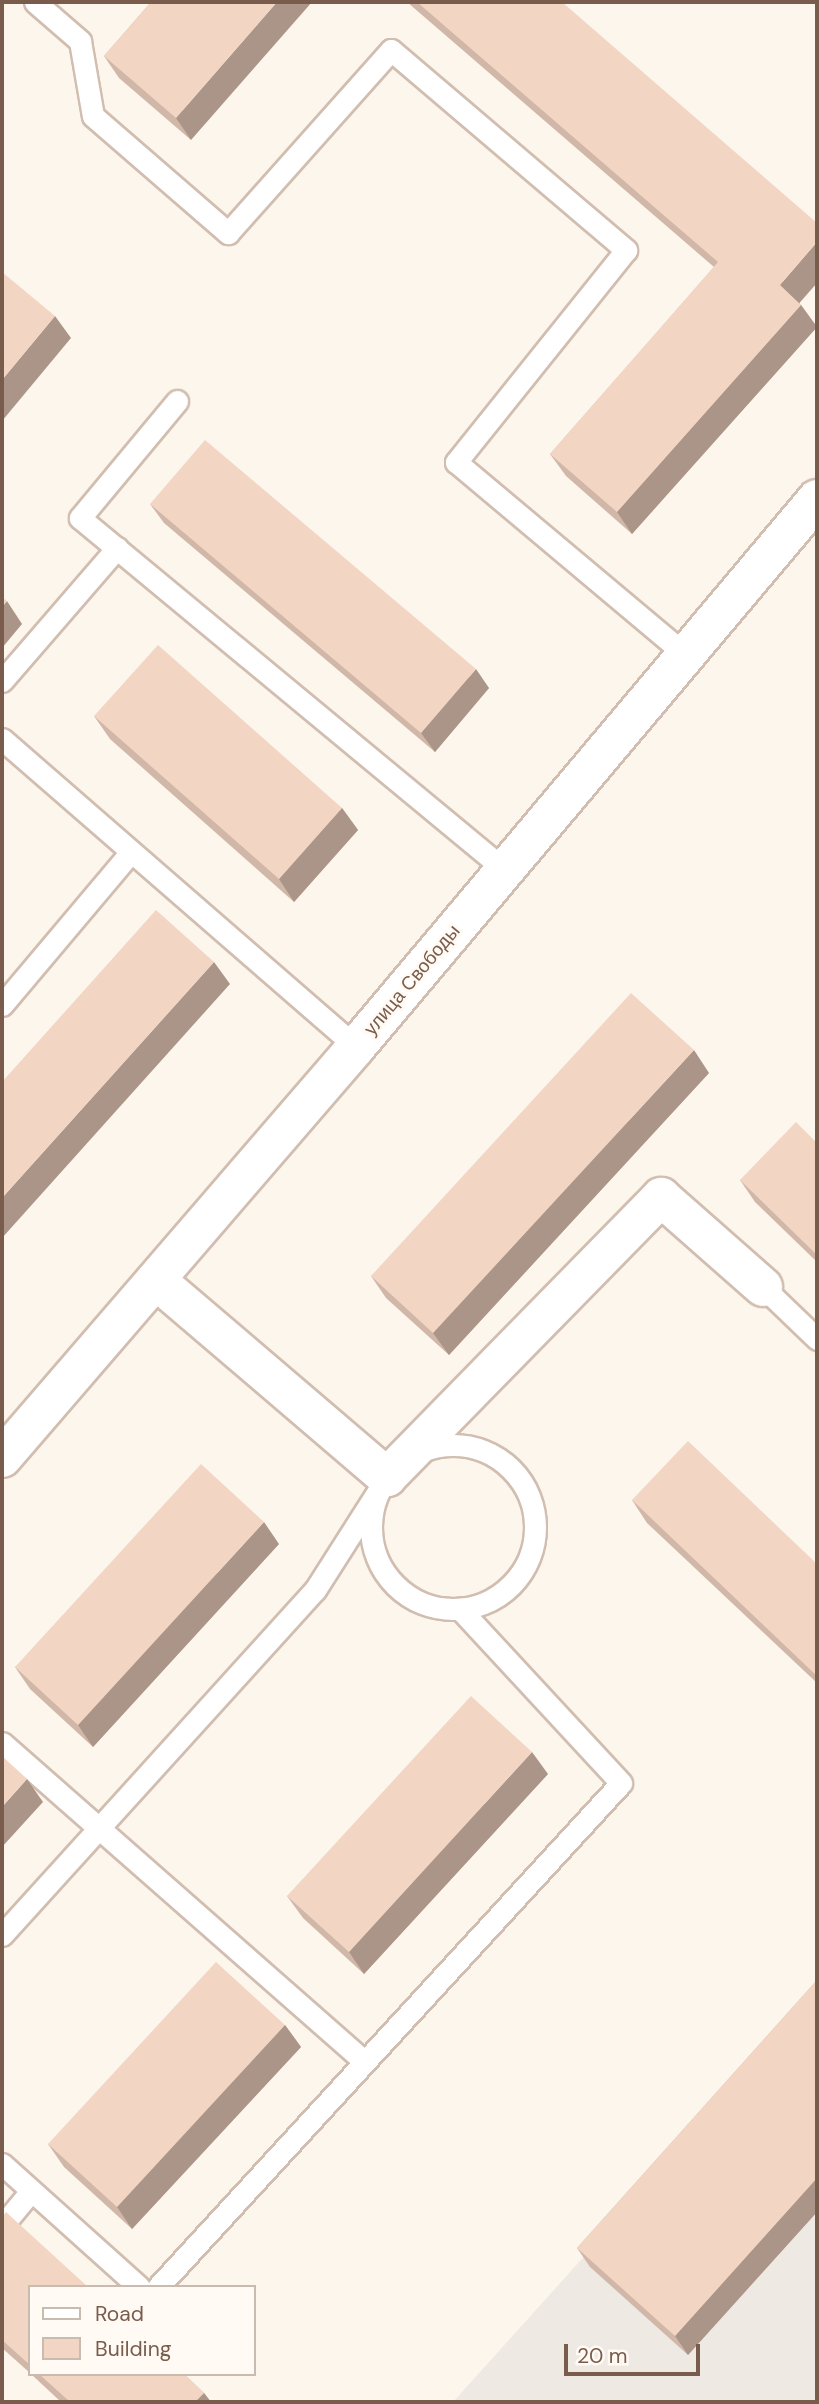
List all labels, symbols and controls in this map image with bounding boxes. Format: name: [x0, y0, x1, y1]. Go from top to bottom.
street label: улица Свободы: [359, 920, 465, 1040]
legend: [28, 2285, 256, 2376]
text: Road: [95, 2300, 144, 2328]
scale bar: [567, 2330, 704, 2374]
text: Building: [95, 2335, 171, 2363]
text: 20 m: [577, 2342, 628, 2370]

